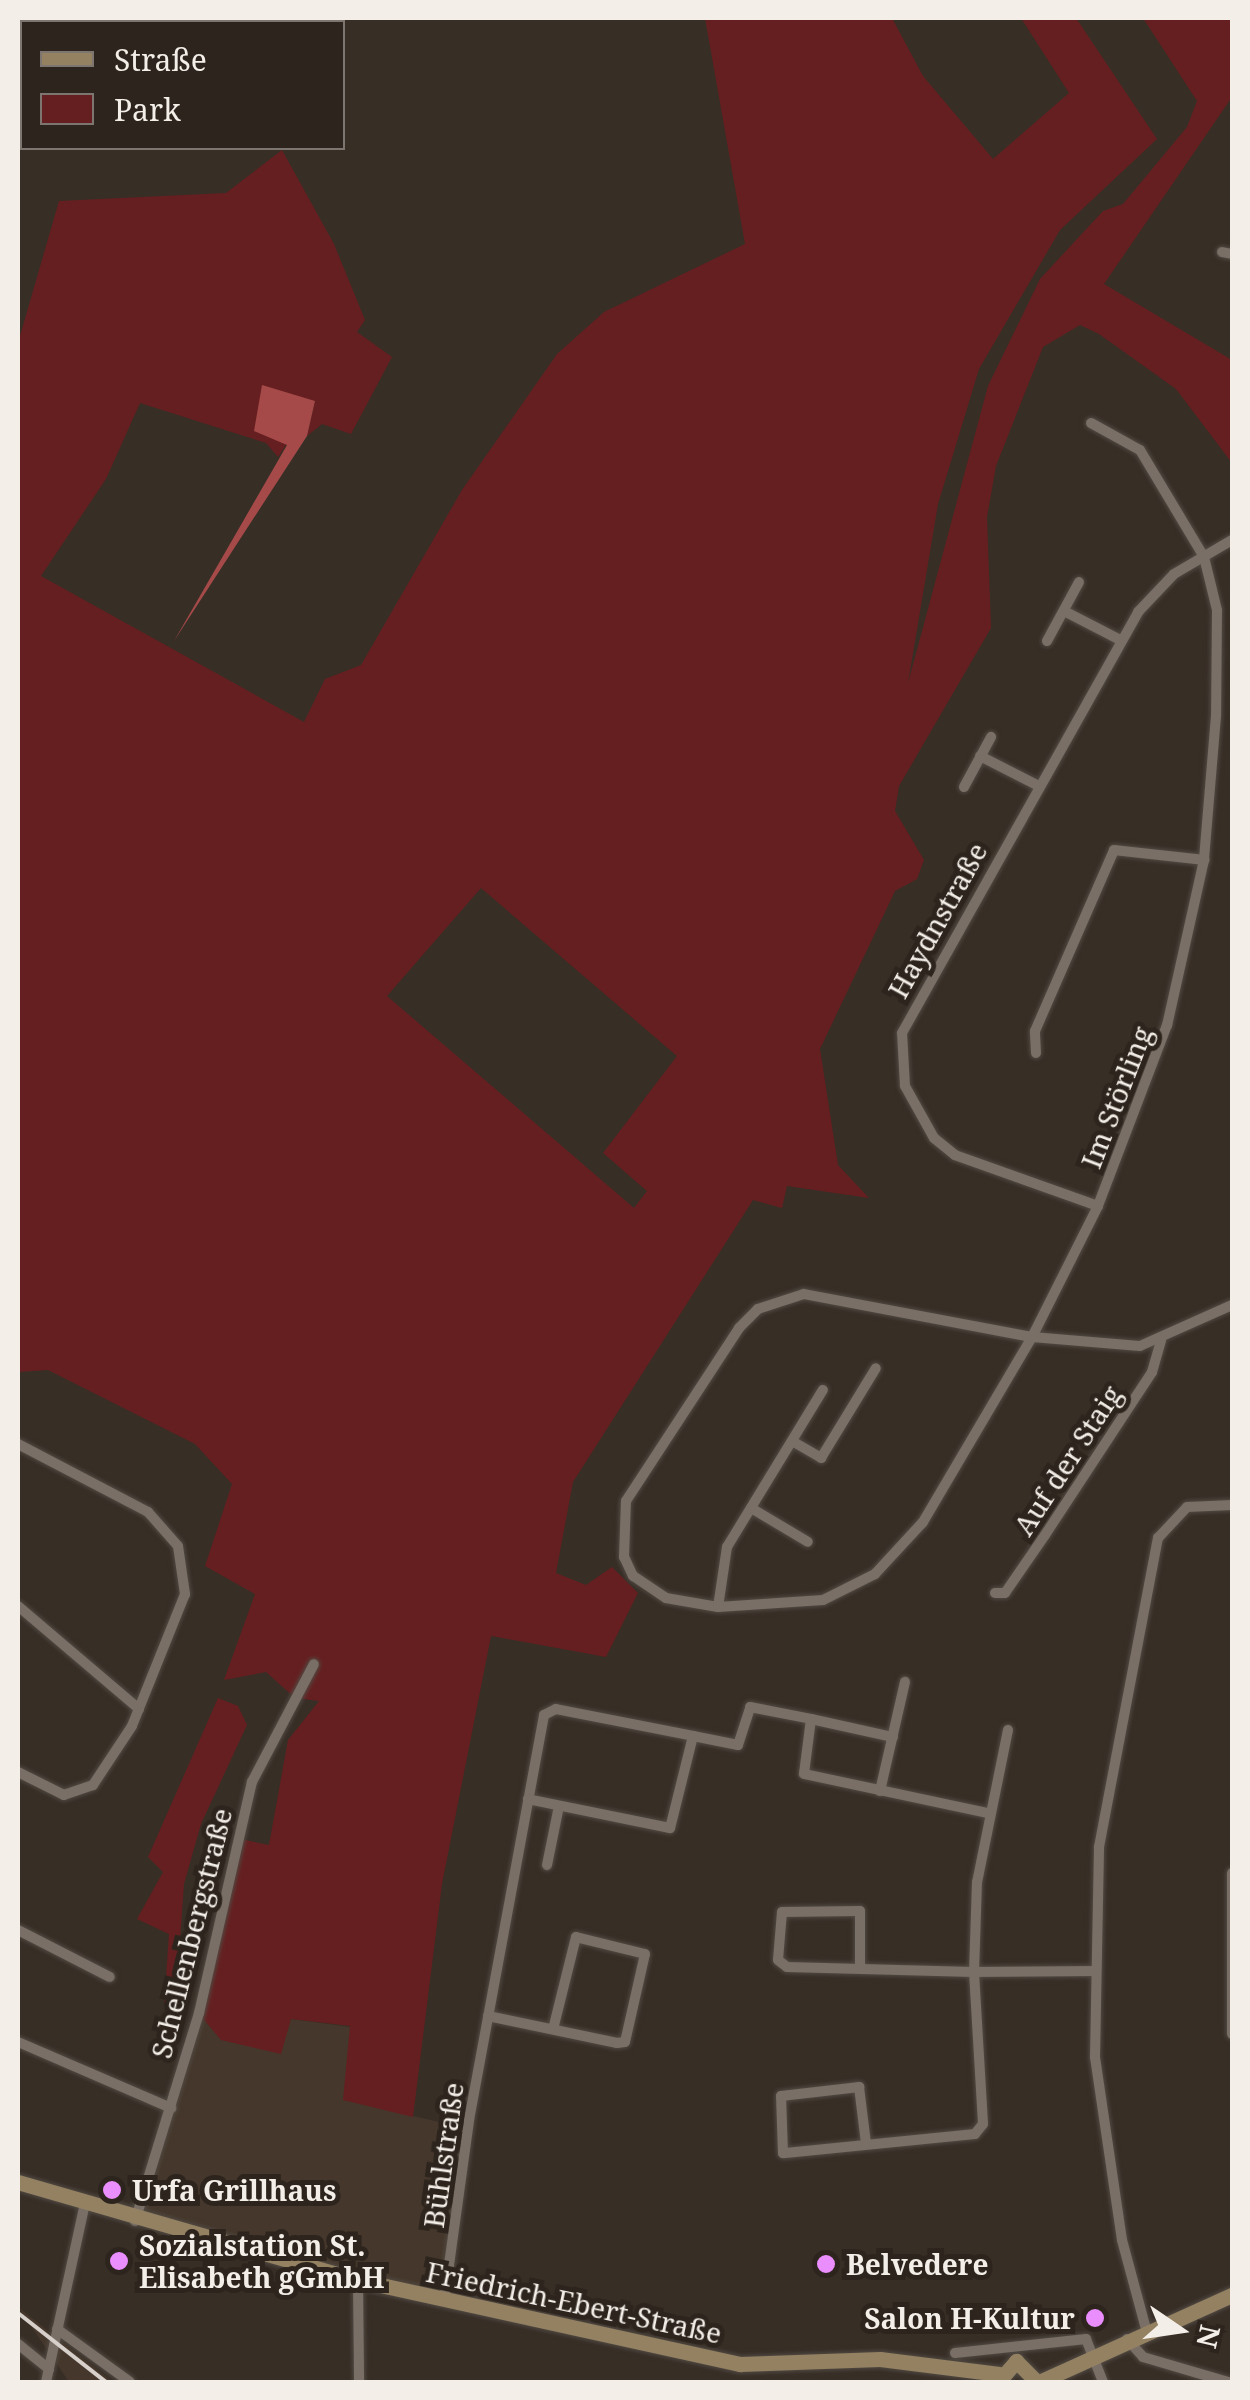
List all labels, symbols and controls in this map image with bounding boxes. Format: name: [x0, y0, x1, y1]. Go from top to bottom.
legend: [20, 20, 345, 150]
text: Straße: [114, 39, 207, 80]
text: Park: [114, 89, 181, 130]
street label: Haydnstraße: [881, 836, 993, 1004]
street label: Im Störling: [1074, 1021, 1158, 1173]
street label: Auf der Staig: [1006, 1379, 1128, 1541]
street label: Schellenbergstraße: [144, 1804, 238, 2062]
street label: Bühlstraße: [416, 2080, 470, 2230]
place label: Urfa Grillhaus: [132, 2173, 336, 2207]
marker: Urfa Grillhaus: [101, 2179, 123, 2201]
place label: Sozialstation St. Elisabeth gGmbH: [139, 2228, 385, 2294]
place label: Belvedere: [846, 2247, 989, 2281]
marker: Sozialstation St. Elisabeth gGmbH: [108, 2250, 130, 2272]
marker: Belvedere: [815, 2253, 837, 2275]
street label: Friedrich-Ebert-Straße: [423, 2254, 725, 2350]
north arrow: [1130, 2280, 1230, 2380]
place label: Salon H-Kultur: [864, 2301, 1075, 2335]
marker: Salon H-Kultur: [1084, 2307, 1106, 2329]
text: N: [1188, 2322, 1230, 2352]

